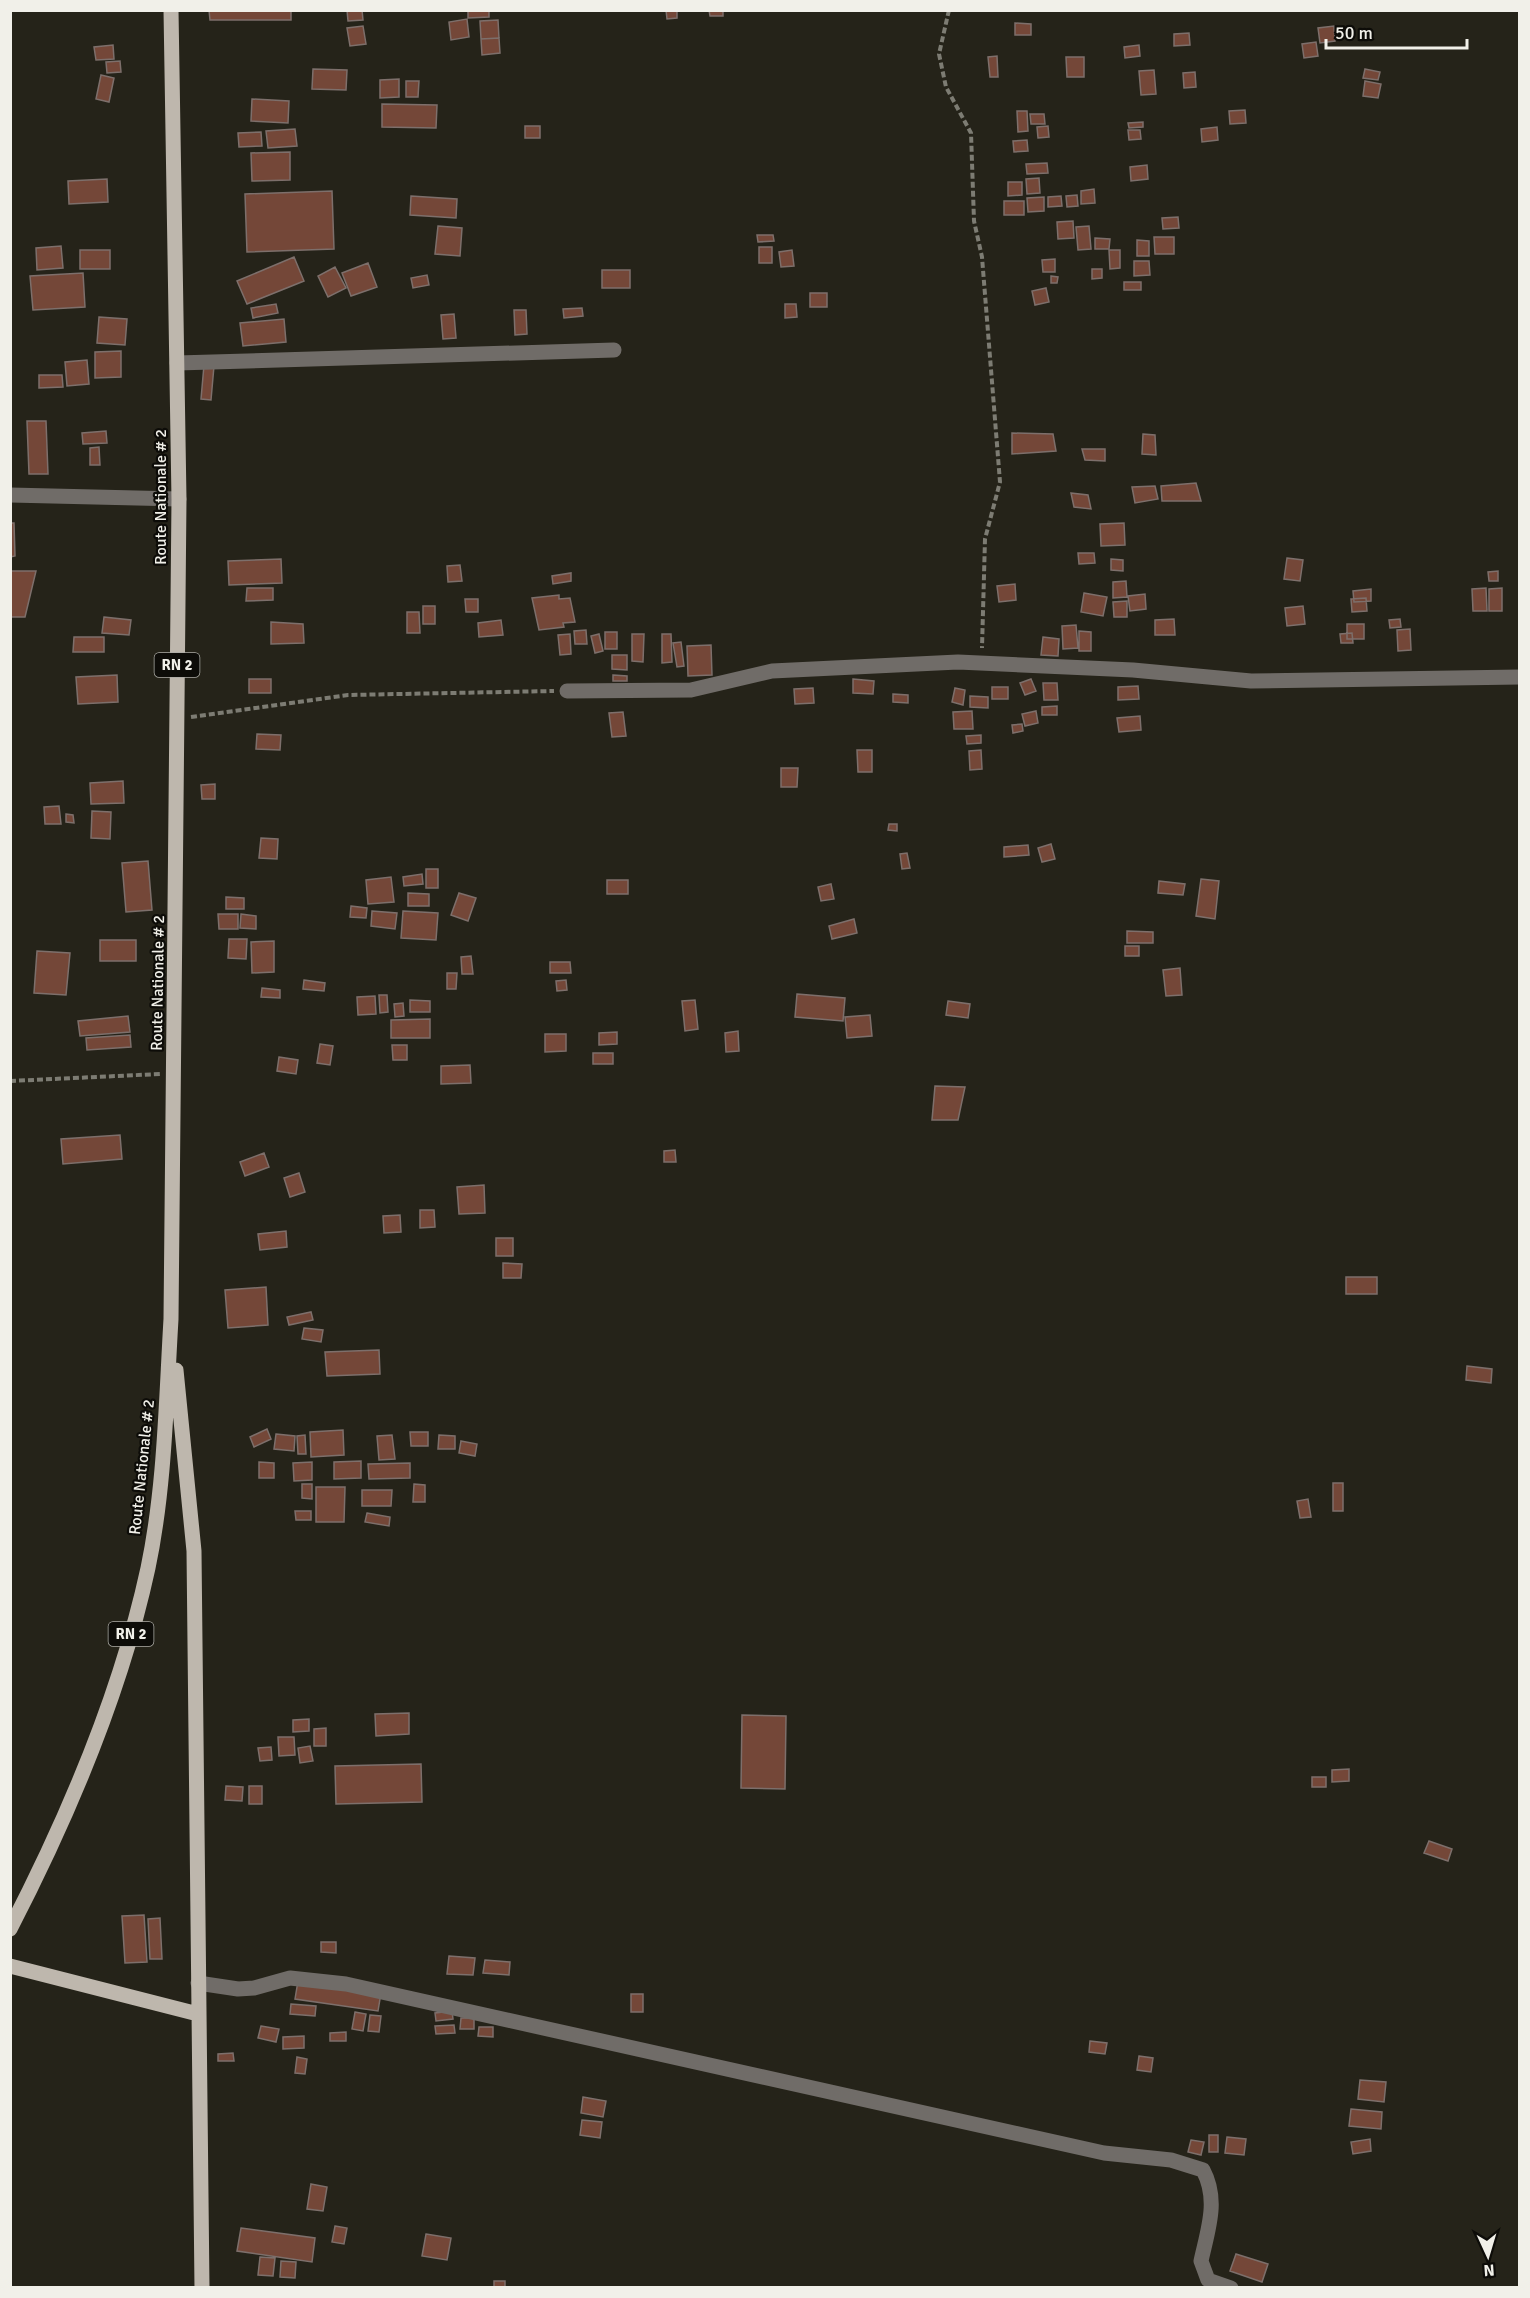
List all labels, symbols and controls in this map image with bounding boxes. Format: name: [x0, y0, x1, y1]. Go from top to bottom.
scale bar: [1326, 12, 1467, 50]
text: 50 m: [1335, 22, 1373, 44]
street label: Route Nationale # 2: [151, 429, 171, 565]
road number: RN 2: [154, 653, 200, 677]
street label: Route Nationale # 2: [147, 915, 169, 1051]
street label: Route Nationale # 2: [125, 1398, 159, 1536]
road number: RN 2: [108, 1622, 154, 1646]
north arrow: [1458, 2226, 1518, 2286]
text: N: [1483, 2260, 1495, 2280]

